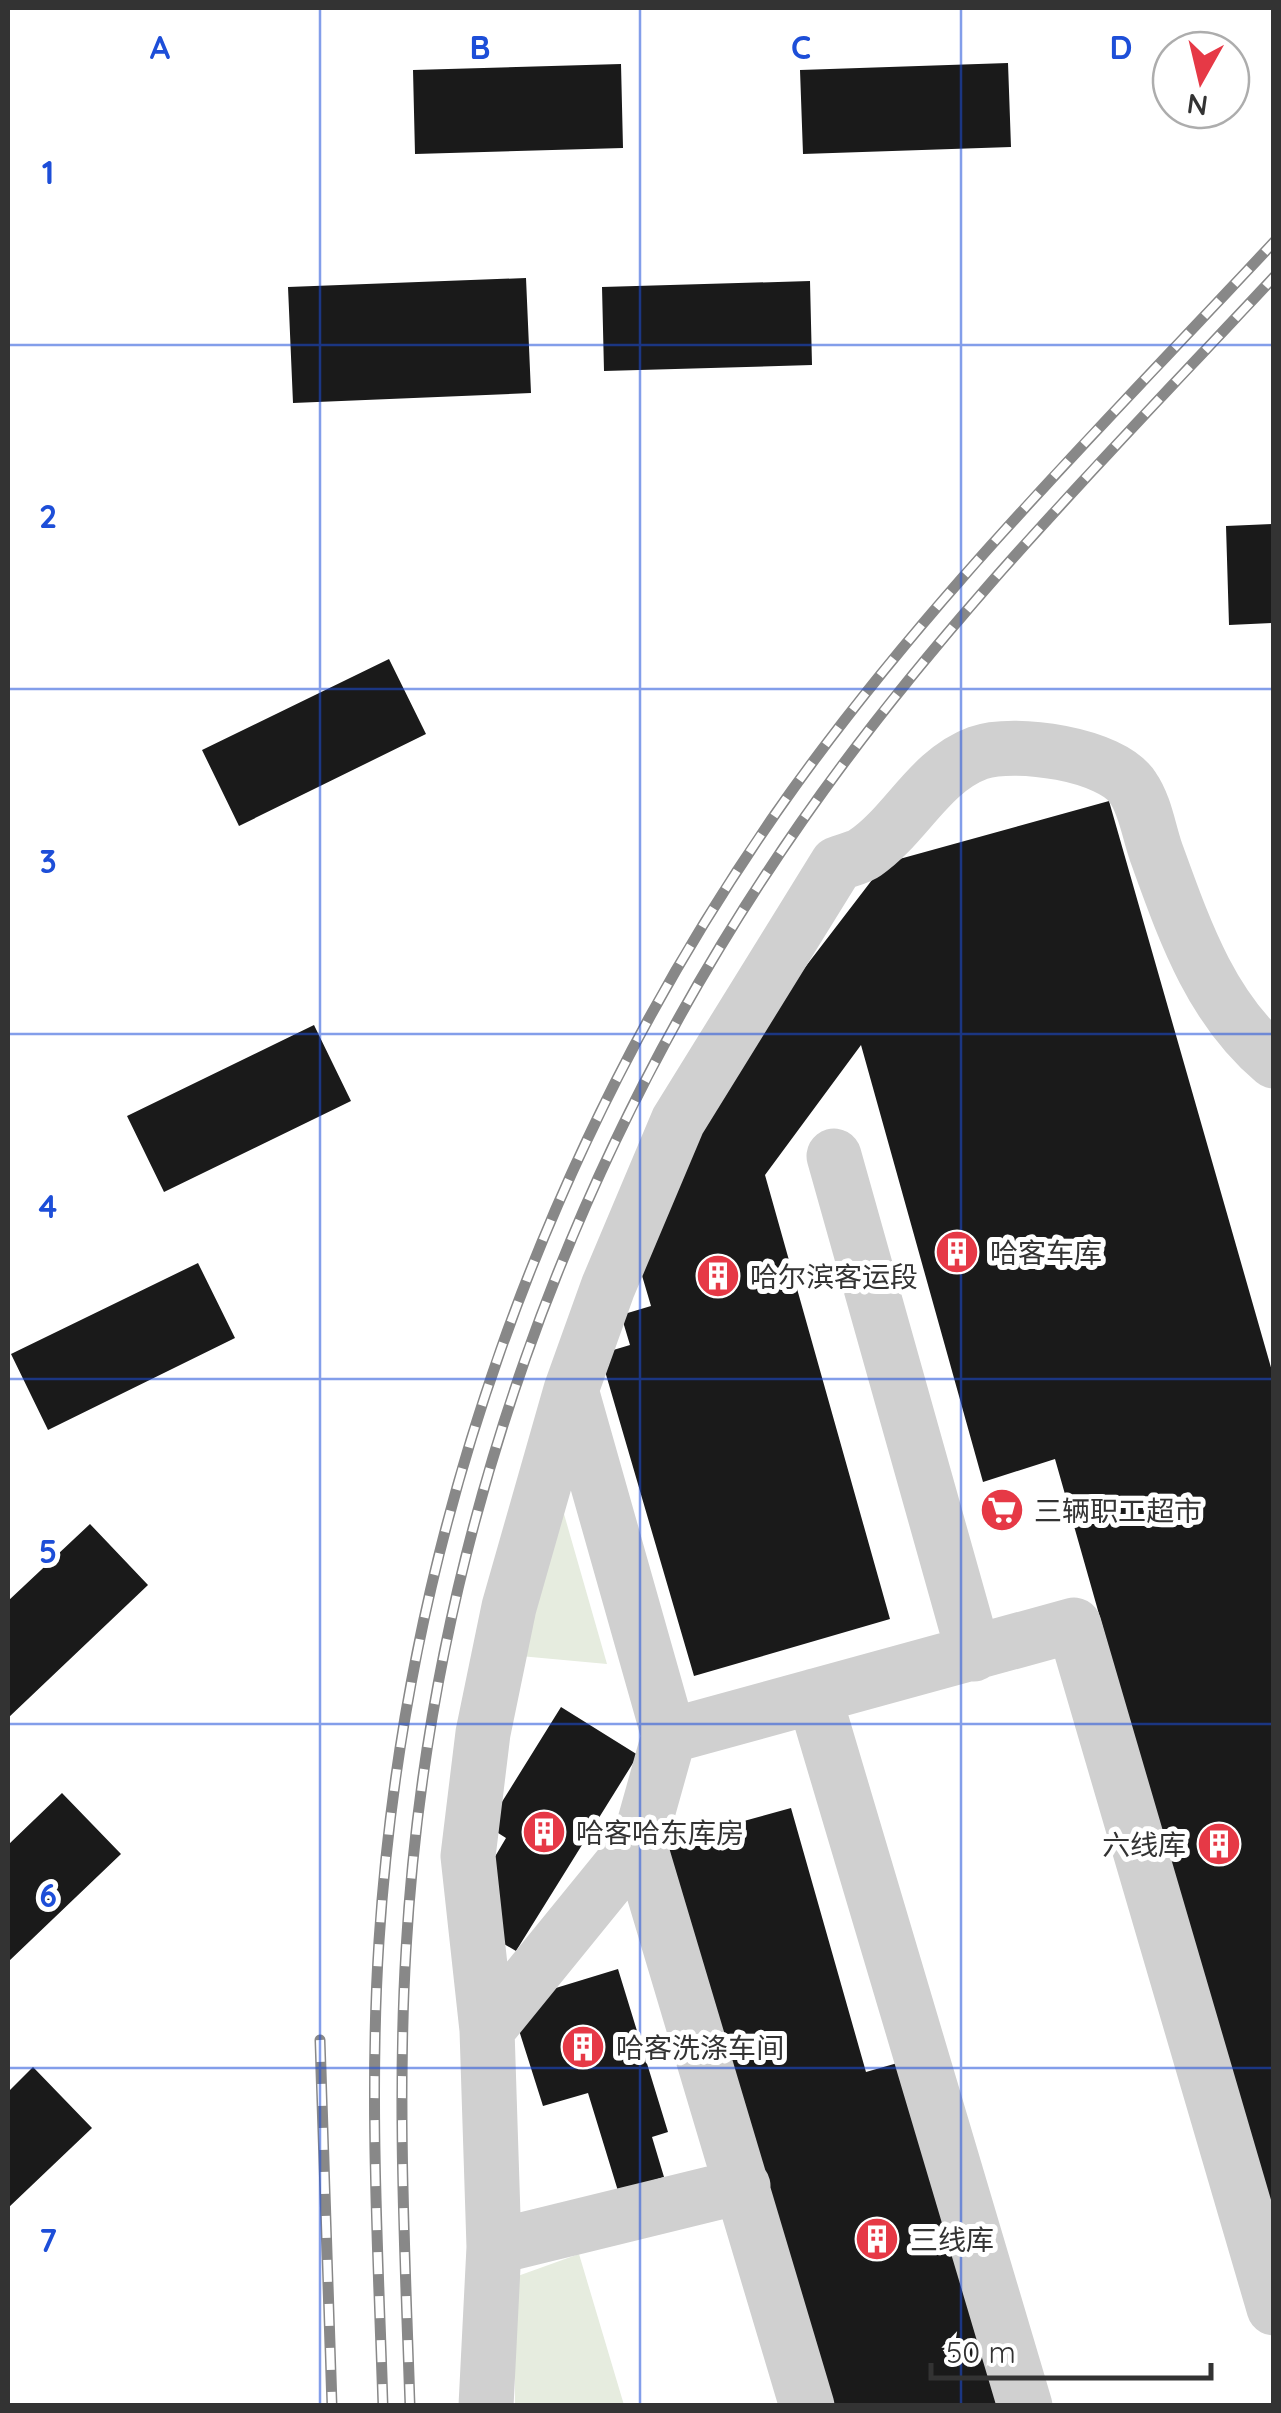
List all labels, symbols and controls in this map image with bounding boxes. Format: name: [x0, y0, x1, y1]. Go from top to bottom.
text: A: [150, 27, 171, 67]
text: B: [470, 27, 490, 67]
text: C: [791, 27, 811, 67]
text: D: [1110, 27, 1132, 67]
north arrow: [1151, 30, 1251, 130]
text: N: [1185, 86, 1210, 124]
text: 1: [42, 152, 54, 192]
text: 2: [39, 496, 57, 536]
text: 3: [39, 841, 57, 881]
text: 4: [39, 1186, 58, 1226]
building icon: 哈客车库: [934, 1229, 980, 1275]
place label: 哈客车库: [990, 1235, 1102, 1270]
building icon: 哈尔滨客运段: [695, 1253, 741, 1299]
place label: 哈尔滨客运段: [750, 1259, 918, 1294]
supermarket icon: 三辆职工超市: [979, 1487, 1025, 1533]
place label: 三辆职工超市: [1034, 1493, 1202, 1528]
text: 5: [39, 1531, 57, 1571]
building icon: 哈客哈东库房: [521, 1809, 567, 1855]
place label: 哈客哈东库房: [576, 1815, 744, 1850]
building icon: 六线库: [1196, 1821, 1242, 1867]
place label: 六线库: [1102, 1827, 1186, 1862]
text: 6: [39, 1875, 57, 1915]
building icon: 哈客洗涤车间: [560, 2024, 606, 2070]
place label: 哈客洗涤车间: [616, 2030, 784, 2065]
building icon: 三线库: [854, 2216, 900, 2262]
text: 7: [39, 2220, 57, 2260]
place label: 三线库: [910, 2222, 994, 2257]
scale bar: [931, 2318, 1211, 2380]
text: 50 m: [946, 2333, 1016, 2371]

